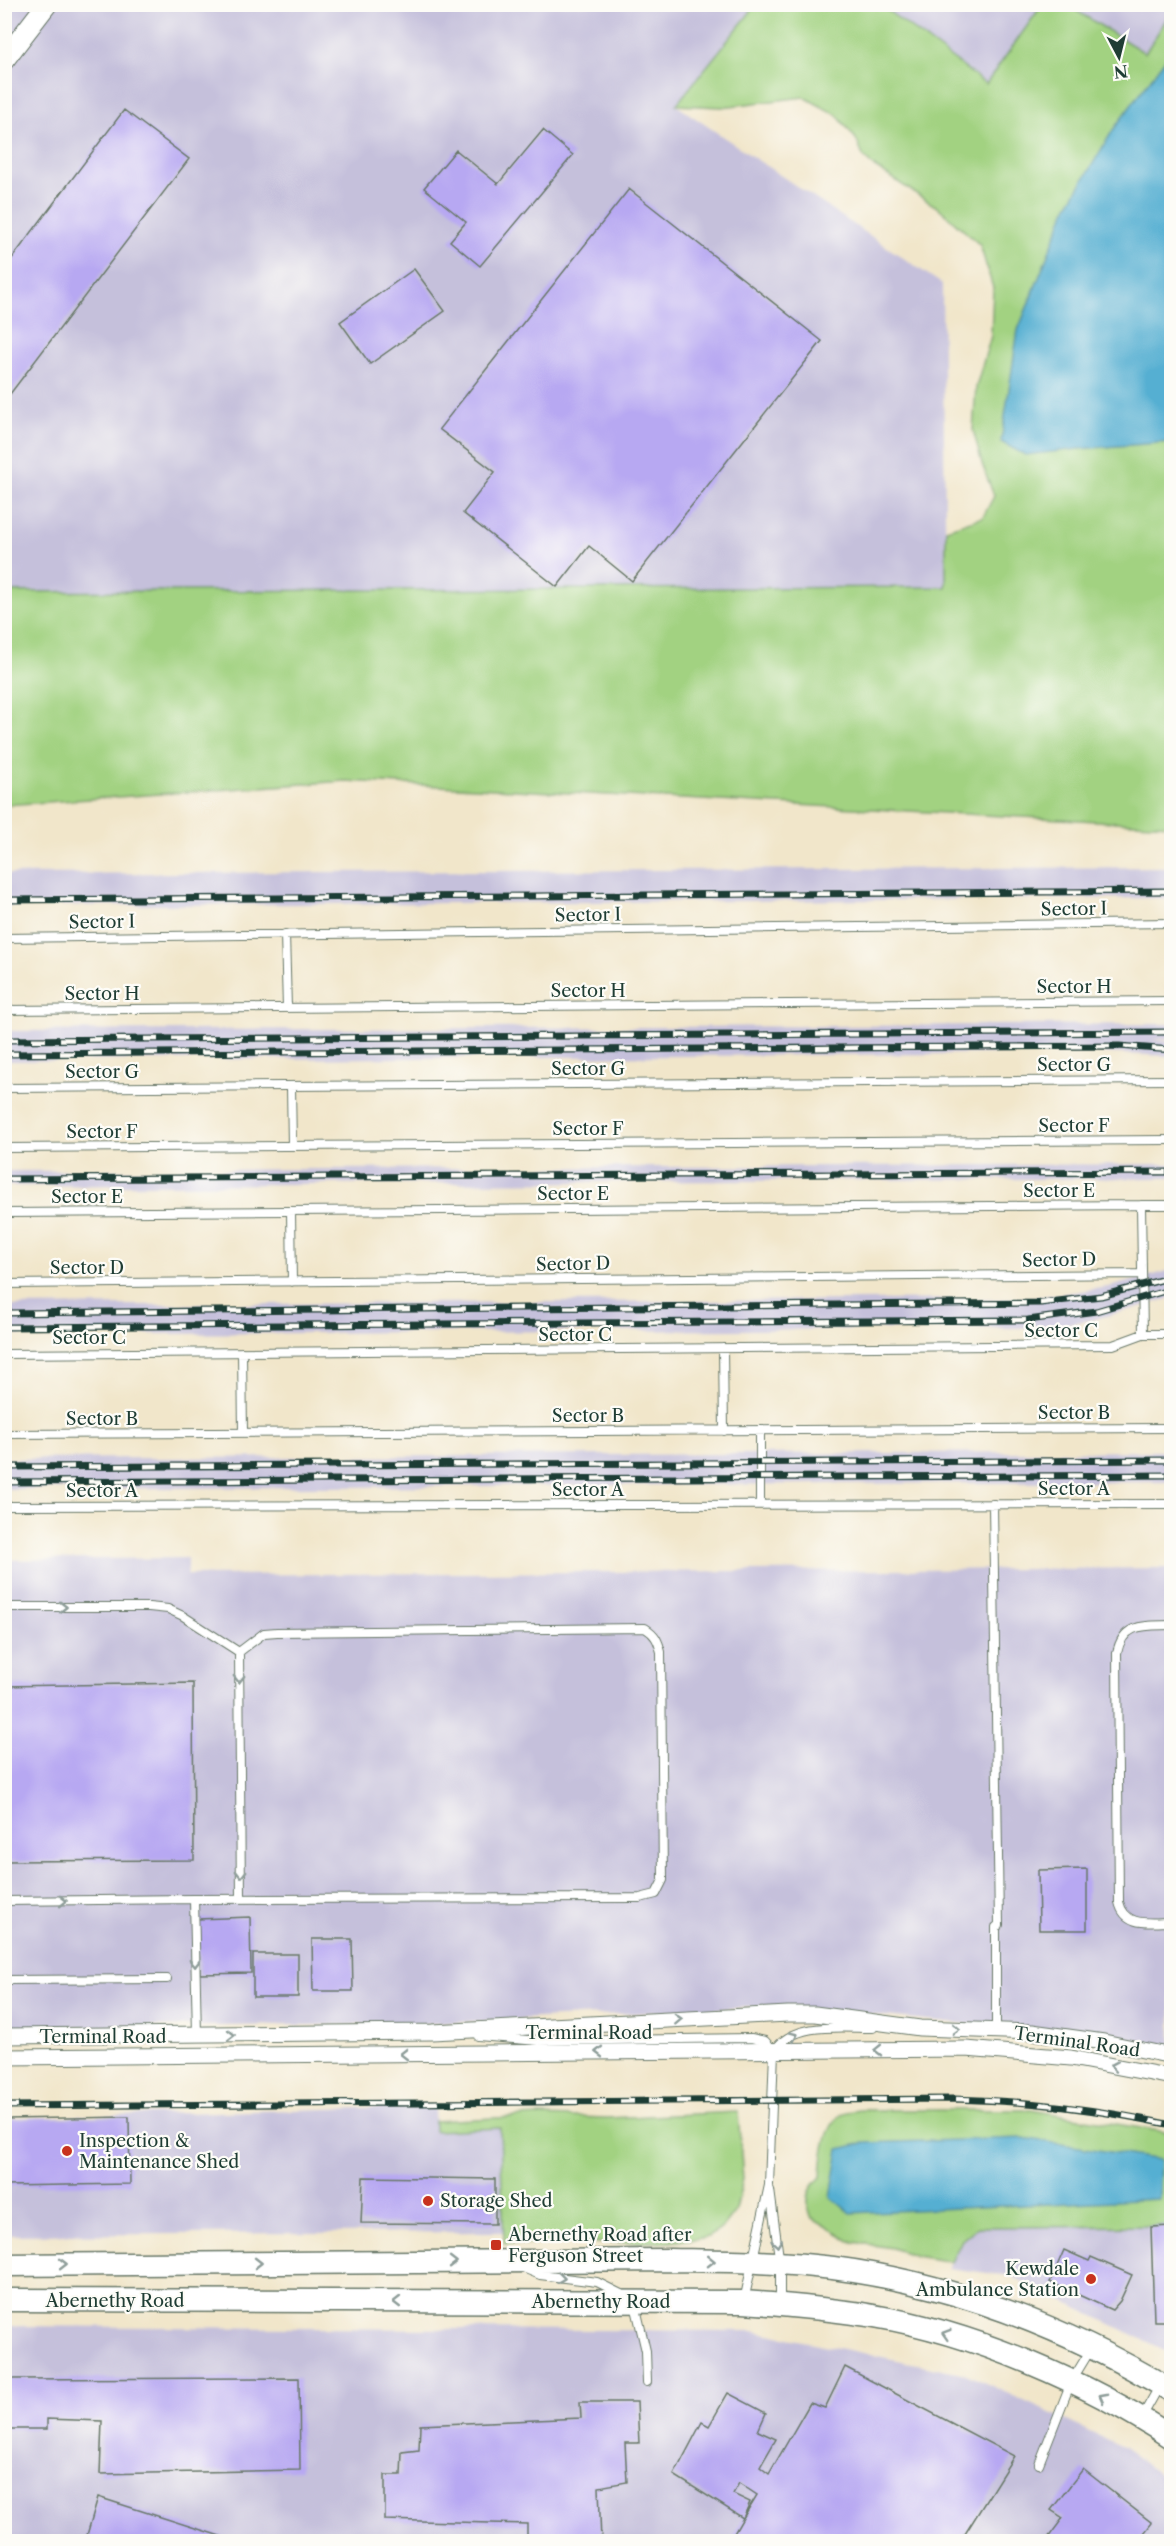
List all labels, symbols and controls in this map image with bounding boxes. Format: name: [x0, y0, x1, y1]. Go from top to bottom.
north arrow: [1089, 27, 1149, 87]
text: N: [1113, 61, 1129, 83]
street label: Sector I: [1041, 897, 1107, 921]
street label: Sector I: [555, 903, 621, 927]
street label: Sector I: [69, 910, 135, 934]
street label: Sector H: [1036, 976, 1112, 998]
street label: Sector H: [550, 980, 626, 1002]
street label: Sector H: [64, 983, 140, 1005]
street label: Sector G: [1037, 1054, 1112, 1076]
street label: Sector G: [551, 1058, 626, 1080]
street label: Sector G: [65, 1061, 140, 1083]
street label: Sector F: [1038, 1115, 1110, 1137]
street label: Sector F: [552, 1118, 624, 1140]
street label: Sector F: [66, 1121, 138, 1143]
street label: Sector E: [1023, 1180, 1095, 1202]
street label: Sector E: [537, 1183, 609, 1205]
street label: Sector E: [51, 1186, 123, 1208]
street label: Sector D: [1022, 1248, 1096, 1272]
street label: Sector D: [536, 1252, 610, 1276]
street label: Sector D: [50, 1257, 124, 1279]
street label: Sector C: [1024, 1320, 1098, 1342]
street label: Sector C: [538, 1324, 612, 1346]
street label: Sector C: [52, 1327, 126, 1349]
street label: Sector B: [1038, 1402, 1110, 1424]
street label: Sector B: [552, 1405, 624, 1427]
street label: Sector B: [66, 1408, 138, 1430]
street label: Sector A: [1038, 1478, 1111, 1500]
street label: Sector A: [552, 1479, 625, 1501]
street label: Sector A: [66, 1480, 139, 1502]
one-way arrow: [58, 1601, 67, 1613]
one-way arrow: [233, 1675, 246, 1684]
one-way arrow: [234, 1870, 247, 1879]
one-way arrow: [58, 1895, 67, 1907]
one-way arrow: [189, 1959, 201, 1968]
one-way arrow: [673, 2013, 682, 2026]
street label: Terminal Road: [525, 2022, 653, 2044]
street label: Terminal Road: [1013, 2022, 1141, 2062]
one-way arrow: [951, 2023, 960, 2035]
street label: Terminal Road: [39, 2026, 167, 2048]
one-way arrow: [226, 2029, 235, 2041]
one-way arrow: [787, 2031, 798, 2043]
one-way arrow: [874, 2044, 883, 2056]
one-way arrow: [595, 2046, 604, 2059]
one-way arrow: [400, 2048, 409, 2060]
one-way arrow: [1109, 2060, 1119, 2073]
place label: Inspection & Maintenance Shed: [79, 2130, 239, 2173]
marker: Inspection & Maintenance Shed: [60, 2144, 74, 2158]
place label: Storage Shed: [440, 2190, 553, 2212]
marker: Storage Shed: [421, 2194, 435, 2208]
place label: Abernethy Road after Ferguson Street: [507, 2224, 692, 2267]
marker: Abernethy Road after Ferguson Street: [489, 2238, 503, 2252]
one-way arrow: [770, 2239, 783, 2248]
one-way arrow: [706, 2255, 715, 2267]
one-way arrow: [448, 2256, 457, 2268]
one-way arrow: [253, 2257, 262, 2269]
one-way arrow: [58, 2258, 67, 2271]
place label: Kewdale Ambulance Station: [915, 2258, 1079, 2301]
one-way arrow: [556, 2271, 565, 2283]
marker: Kewdale Ambulance Station: [1084, 2272, 1098, 2286]
street label: Abernethy Road: [44, 2290, 185, 2312]
street label: Abernethy Road: [530, 2291, 671, 2313]
one-way arrow: [392, 2296, 401, 2308]
one-way arrow: [941, 2329, 952, 2341]
one-way arrow: [1099, 2393, 1110, 2404]

